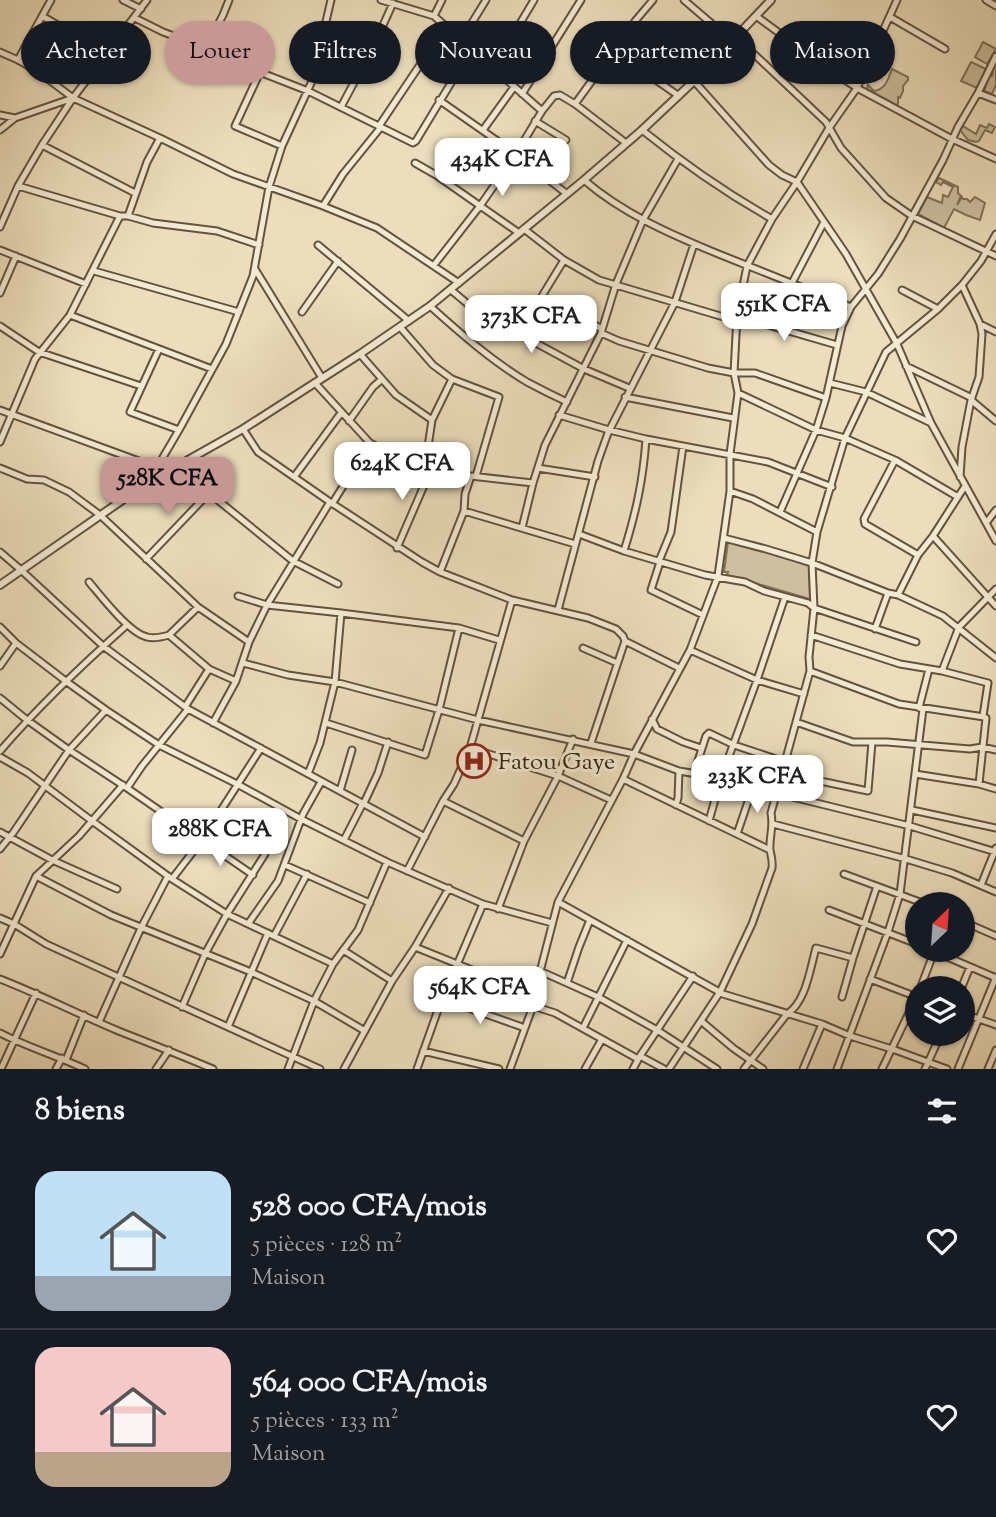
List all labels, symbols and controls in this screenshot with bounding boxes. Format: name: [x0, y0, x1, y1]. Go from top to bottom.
chip: Acheter: [21, 21, 151, 84]
chip: Louer: [165, 21, 275, 84]
chip: Filtres: [289, 21, 401, 84]
chip: Nouveau: [415, 21, 556, 84]
chip: Appartement: [570, 21, 756, 84]
chip: Maison: [770, 21, 895, 84]
pin: 434K CFA: [430, 138, 574, 198]
text: 434K CFA: [451, 144, 553, 177]
pin: 551K CFA: [712, 284, 856, 343]
text: 551K CFA: [737, 289, 831, 322]
pin: 373K CFA: [459, 296, 603, 355]
text: 373K CFA: [481, 301, 581, 334]
pin: 624K CFA: [330, 442, 474, 502]
text: 624K CFA: [350, 448, 454, 481]
pin: 528K CFA: [96, 458, 240, 517]
text: 528K CFA: [118, 463, 218, 496]
hospital icon: Fatou Gaye: [455, 742, 493, 780]
place label: Fatou Gaye: [498, 746, 615, 780]
pin: 233K CFA: [685, 756, 829, 815]
text: 233K CFA: [707, 761, 807, 794]
pin: 288K CFA: [148, 808, 292, 868]
text: 288K CFA: [168, 814, 272, 847]
north arrow: [905, 892, 975, 962]
map controls: [905, 892, 975, 1046]
pin: 564K CFA: [408, 967, 552, 1026]
text: 564K CFA: [430, 972, 530, 1005]
button: layers: [905, 976, 975, 1046]
text: 8 biens: [35, 1090, 125, 1133]
icon: filters: [923, 1092, 961, 1130]
text: 528 000 CFA/mois: [252, 1186, 487, 1229]
icon: home: [91, 1199, 175, 1283]
icon: heart: [923, 1222, 961, 1260]
text: 5 pièces · 128 m²: [252, 1229, 402, 1262]
text: Maison: [252, 1262, 326, 1295]
text: 564 000 CFA/mois: [252, 1362, 487, 1405]
icon: home: [91, 1375, 175, 1459]
icon: heart: [923, 1398, 961, 1436]
text: 5 pièces · 133 m²: [252, 1405, 399, 1438]
text: Maison: [252, 1438, 326, 1471]

